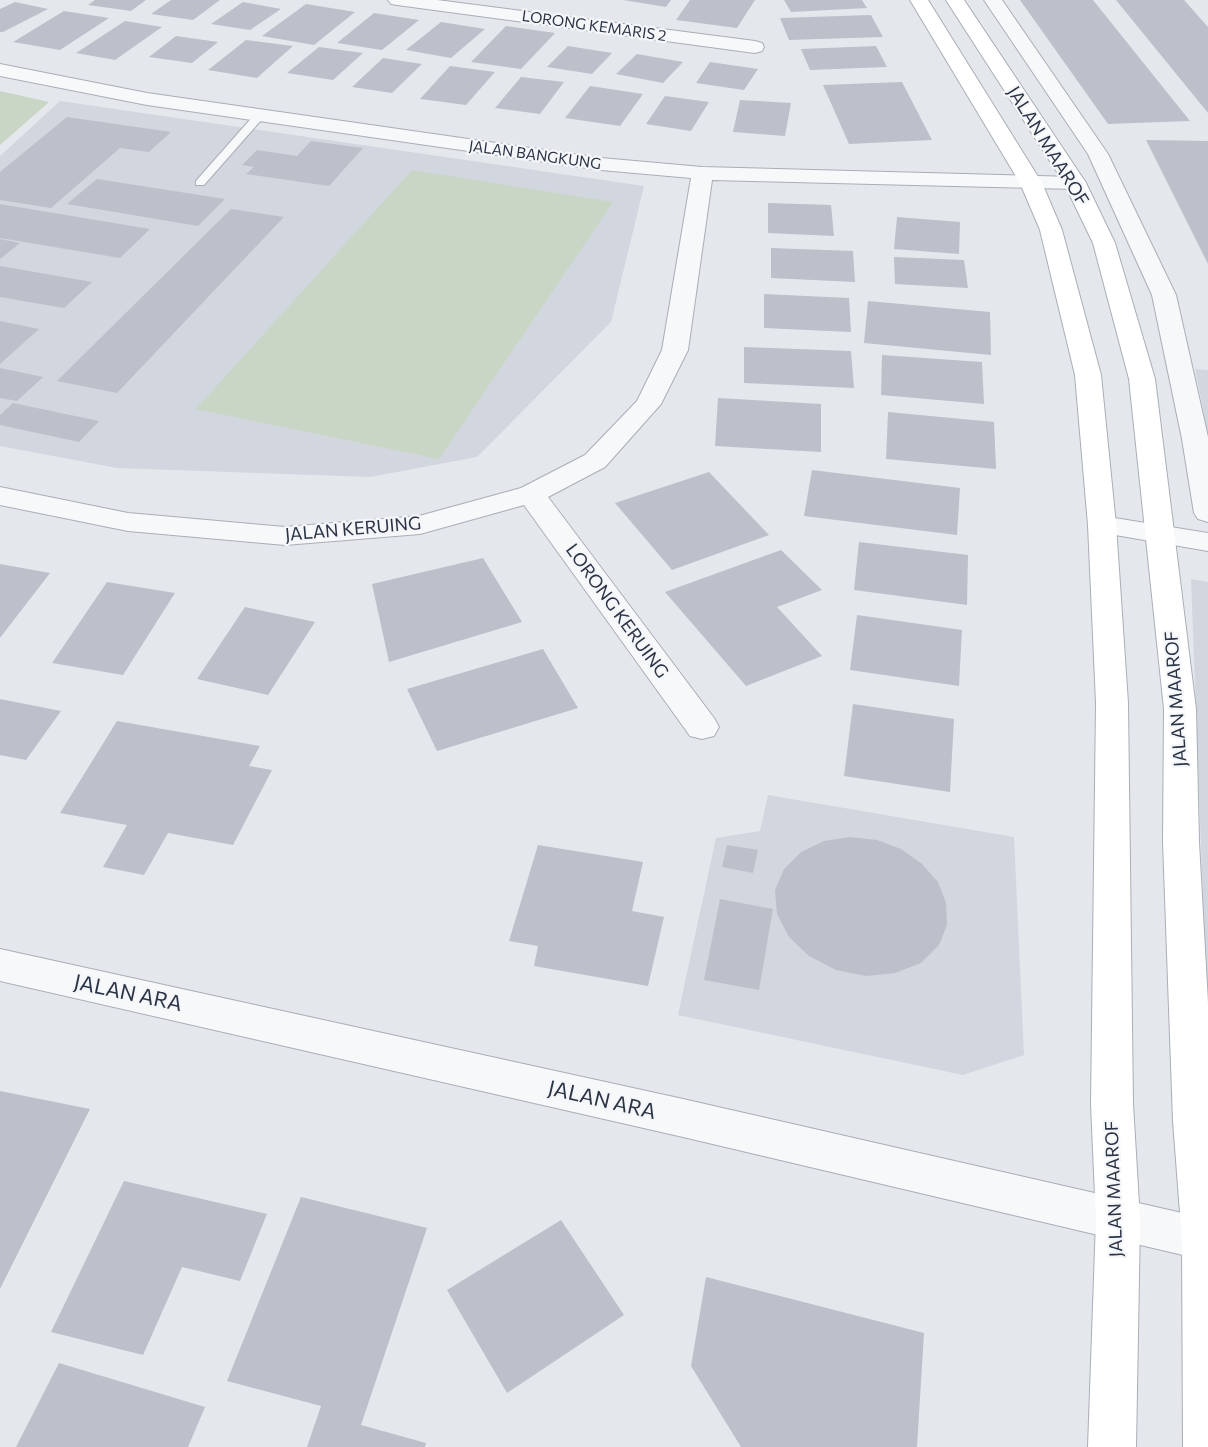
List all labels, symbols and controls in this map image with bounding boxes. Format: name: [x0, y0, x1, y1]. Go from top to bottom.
street label: LORONG KEMARIS 2: [521, 7, 667, 45]
street label: JALAN MAAROF: [1003, 82, 1093, 210]
street label: JALAN BANGKUNG: [468, 137, 602, 173]
street label: JALAN KERUING: [284, 512, 422, 546]
street label: LORONG KERUING: [561, 540, 673, 682]
street label: JALAN MAAROF: [1160, 630, 1192, 768]
street label: JALAN ARA: [72, 969, 184, 1017]
street label: JALAN ARA: [546, 1075, 658, 1125]
street label: JALAN MAAROF: [1101, 1121, 1127, 1257]

